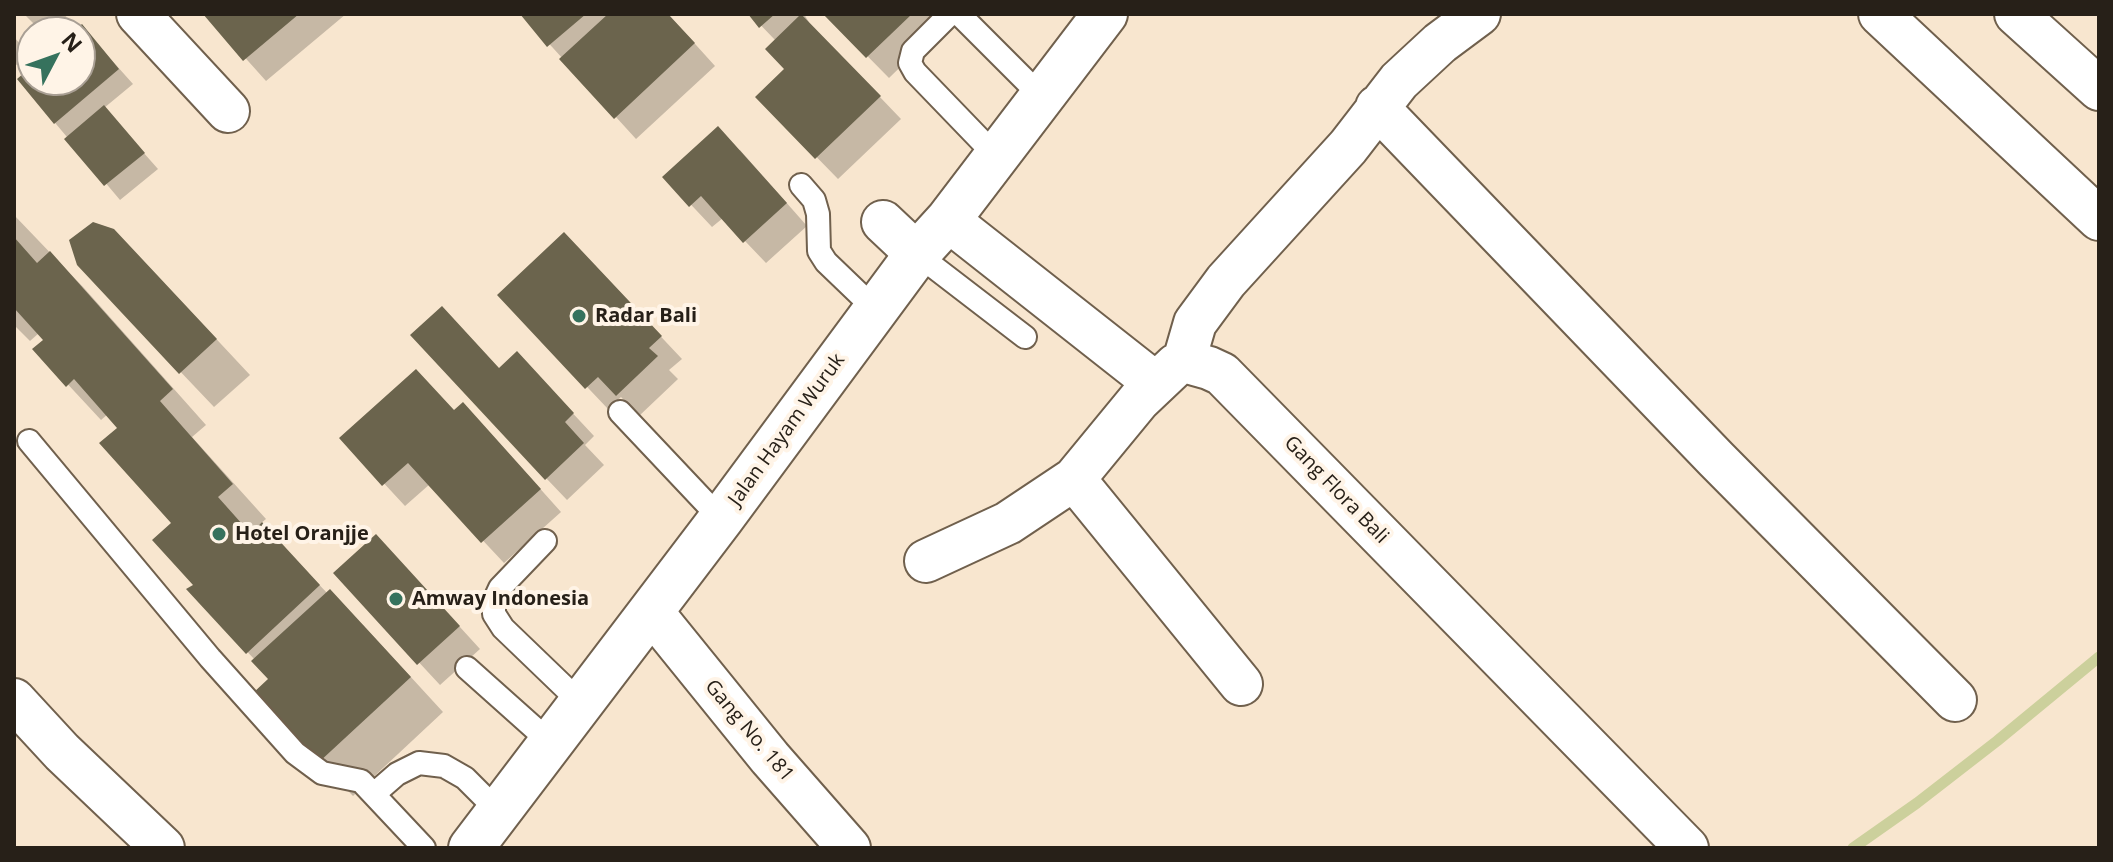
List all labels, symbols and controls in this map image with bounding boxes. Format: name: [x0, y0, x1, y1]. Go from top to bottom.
north arrow: [16, 16, 96, 96]
text: N: [55, 25, 90, 58]
place label: Radar Bali: [595, 304, 697, 328]
marker: Radar Bali: [570, 307, 588, 325]
street label: Jalan Hayam Wuruk: [724, 349, 850, 511]
street label: Gang Flora Bali: [1279, 431, 1393, 549]
place label: Hotel Oranjje: [235, 522, 369, 546]
marker: Hotel Oranjje: [210, 525, 228, 543]
place label: Amway Indonesia: [412, 587, 589, 611]
marker: Amway Indonesia: [387, 590, 405, 608]
street label: Gang No. 181: [699, 675, 799, 787]

